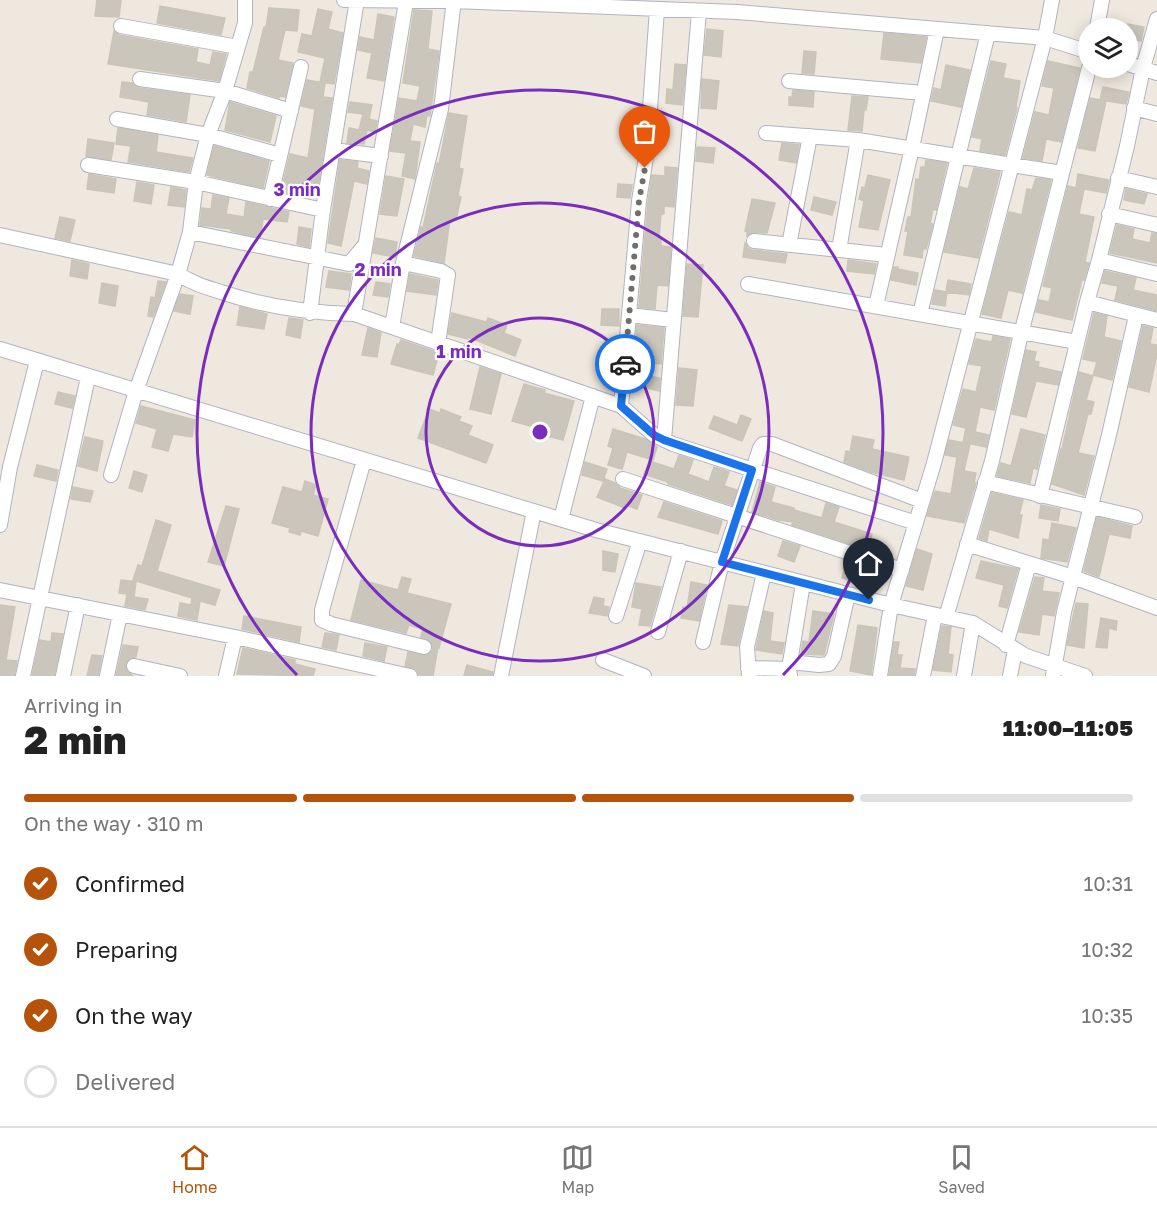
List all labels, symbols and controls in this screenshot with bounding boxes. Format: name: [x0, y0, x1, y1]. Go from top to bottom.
map controls: [1078, 18, 1138, 78]
button: layers: [1078, 18, 1138, 78]
pin: [619, 106, 670, 168]
icon: bag: [628, 115, 661, 148]
text: 3 min: [273, 178, 321, 200]
text: 2 min: [354, 258, 402, 280]
courier: [595, 334, 655, 394]
text: 1 min: [436, 340, 482, 362]
icon: car: [609, 348, 642, 381]
centre of rings: [530, 422, 550, 442]
pin: [843, 538, 894, 600]
icon: home: [852, 547, 885, 580]
text: Arriving in: [24, 693, 122, 717]
text: 11:00–11:05: [1003, 714, 1133, 741]
text: 2 min: [24, 716, 127, 763]
text: On the way · 310 m: [24, 811, 203, 835]
icon: check: [24, 867, 57, 900]
text: Confirmed: [75, 870, 185, 897]
text: 10:31: [1084, 871, 1133, 895]
icon: check: [24, 933, 57, 966]
text: Preparing: [75, 936, 178, 963]
text: 10:32: [1082, 937, 1133, 961]
icon: check: [24, 999, 57, 1032]
text: On the way: [75, 1002, 193, 1029]
text: 10:35: [1082, 1003, 1133, 1027]
text: Delivered: [75, 1068, 175, 1095]
tab: Home: [172, 1141, 217, 1197]
tab: Map: [561, 1141, 594, 1197]
tab: Saved: [938, 1141, 985, 1197]

